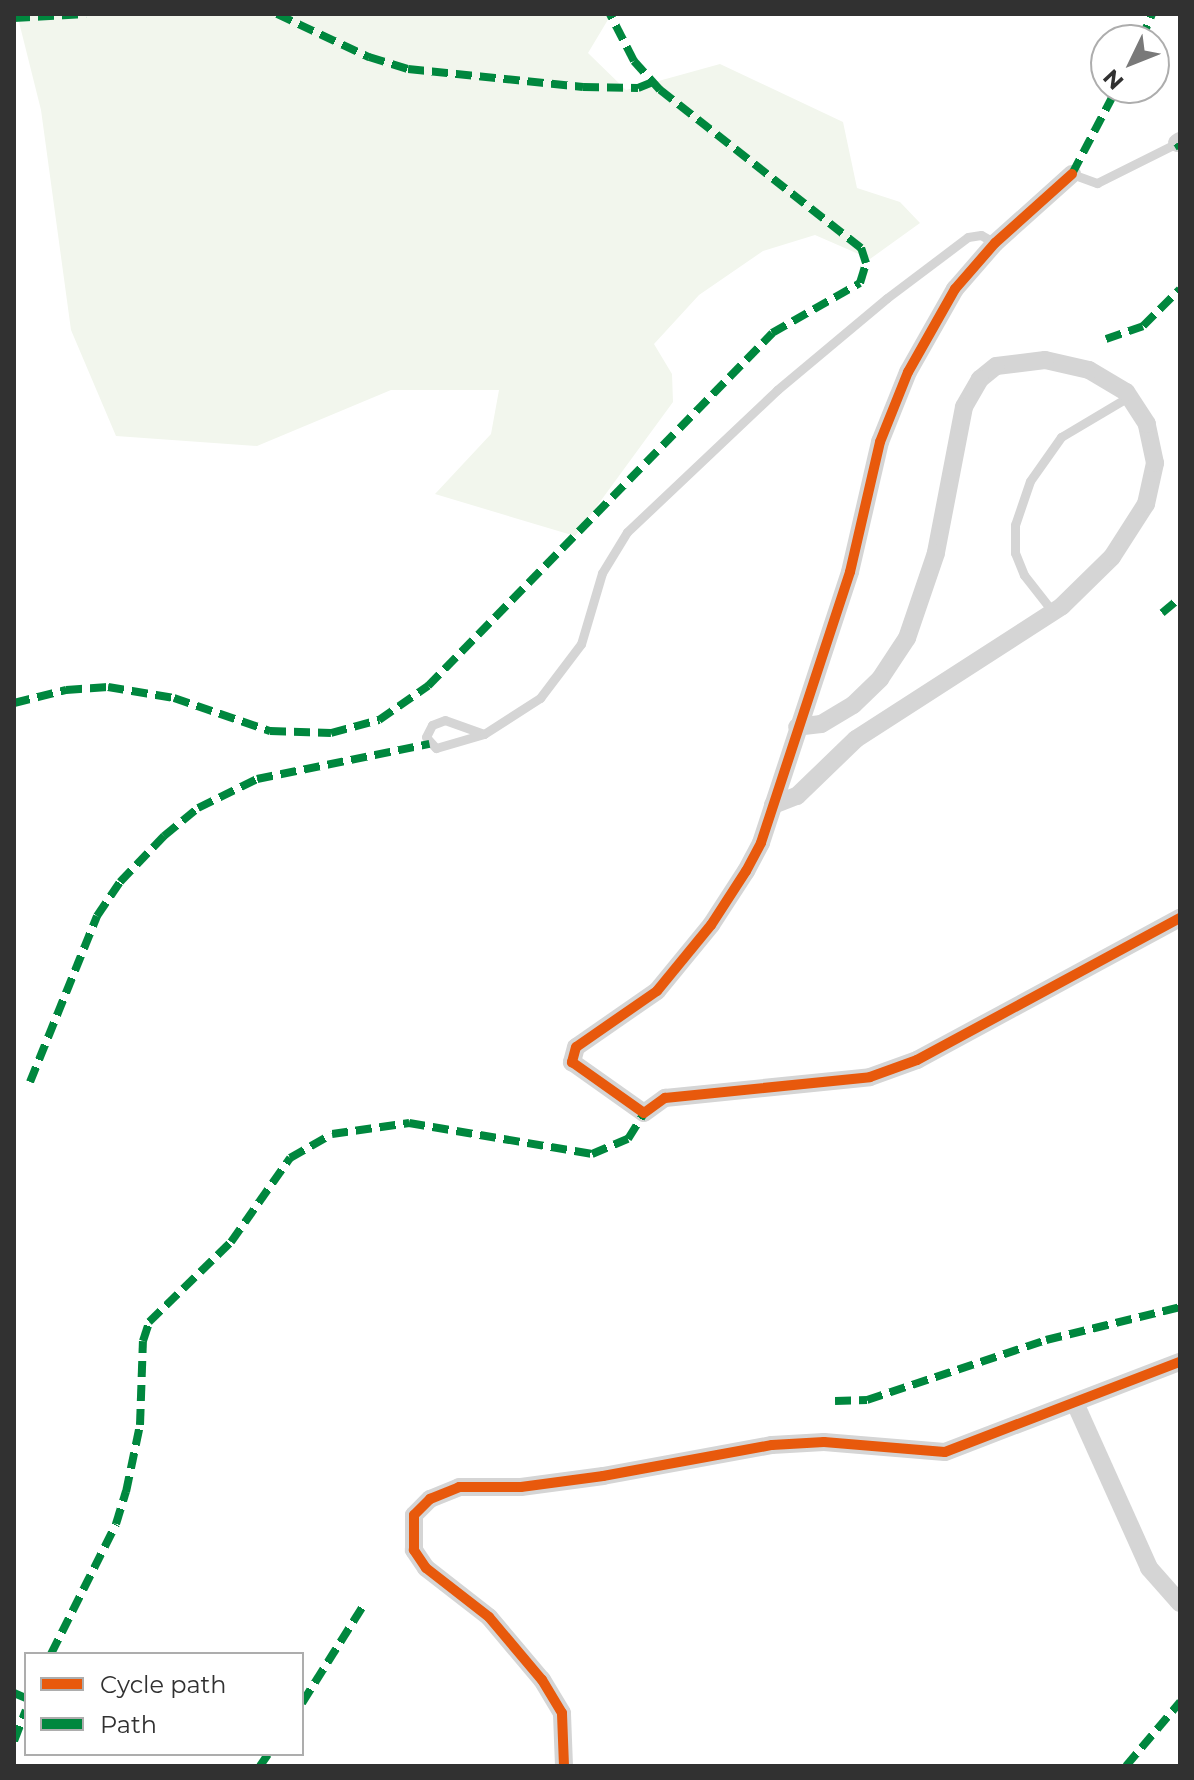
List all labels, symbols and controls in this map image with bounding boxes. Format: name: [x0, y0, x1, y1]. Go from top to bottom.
north arrow: [1090, 24, 1170, 104]
text: N: [1098, 64, 1129, 95]
legend: [24, 1652, 304, 1756]
text: Cycle path: [100, 1670, 227, 1699]
text: Path: [100, 1710, 157, 1739]

